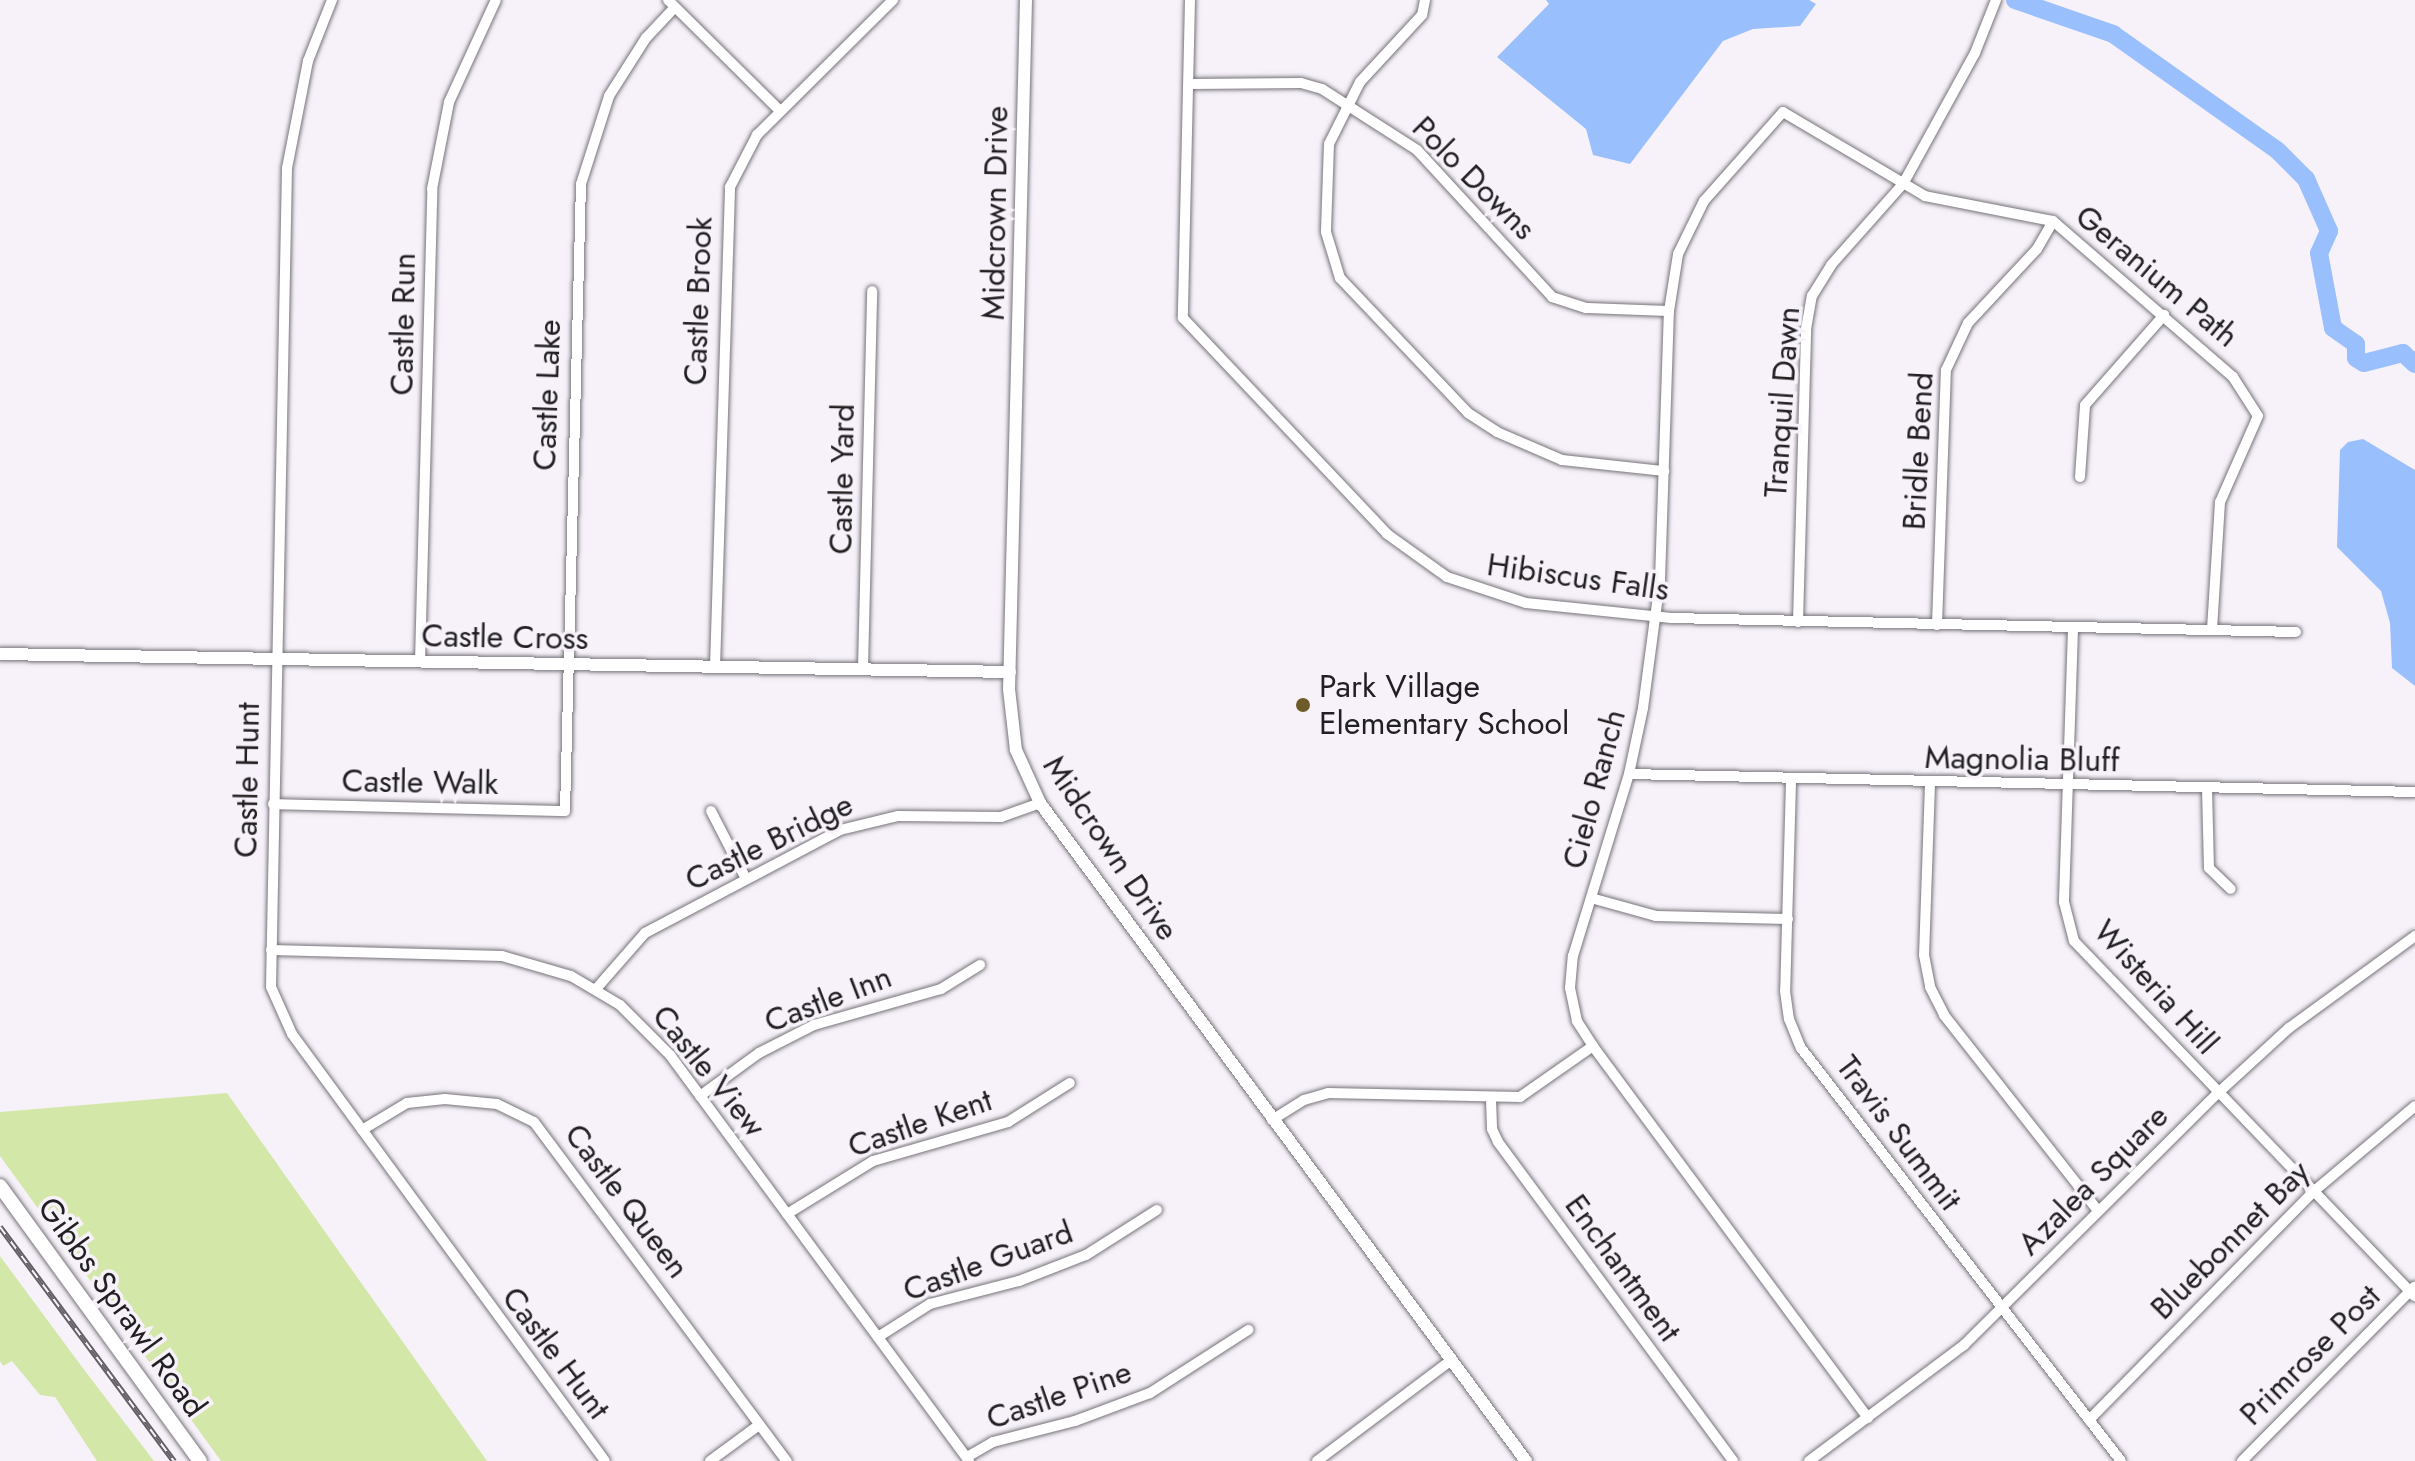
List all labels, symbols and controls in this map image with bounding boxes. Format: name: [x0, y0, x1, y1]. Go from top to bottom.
street label: Midcrown Drive: [974, 105, 1016, 321]
street label: Polo Downs: [1404, 108, 1544, 248]
street label: Geranium Path: [2068, 197, 2246, 355]
street label: Castle Brook: [676, 216, 720, 386]
street label: Castle Run: [383, 252, 423, 396]
street label: Tranquil Dawn: [1756, 305, 1808, 499]
street label: Castle Lake: [525, 319, 569, 471]
street label: Bridle Bend: [1895, 371, 1941, 531]
street label: Castle Yard: [821, 403, 863, 555]
street label: Hibiscus Falls: [1485, 545, 1671, 609]
street label: Castle Cross: [421, 616, 589, 658]
place label: Park Village Elementary School: [1319, 668, 1569, 743]
marker: Park Village Elementary School: [1294, 696, 1312, 714]
street label: Castle Hunt: [226, 702, 268, 858]
street label: Cielo Ranch: [1554, 705, 1634, 873]
street label: Magnolia Bluff: [1924, 738, 2120, 780]
street label: Midcrown Drive: [1035, 748, 1187, 948]
street label: Castle Walk: [341, 761, 499, 803]
street label: Castle Bridge: [679, 785, 859, 899]
street label: Wisteria Hill: [2086, 912, 2226, 1062]
street label: Castle Inn: [759, 957, 897, 1041]
street label: Castle View: [644, 997, 774, 1145]
street label: Travis Summit: [1828, 1048, 1970, 1218]
street label: Castle Kent: [843, 1081, 997, 1165]
street label: Azalea Square: [2010, 1097, 2176, 1263]
street label: Castle Queen: [557, 1116, 697, 1286]
street label: Bluebonnet Bay: [2143, 1153, 2317, 1327]
street label: Enchantment: [1557, 1187, 1689, 1349]
street label: Gibbs Sprawl Road: [30, 1190, 214, 1424]
street label: Castle Guard: [898, 1213, 1078, 1309]
street label: Primrose Post: [2232, 1277, 2388, 1433]
street label: Castle Hunt: [494, 1279, 618, 1427]
street label: Castle Pine: [982, 1352, 1136, 1438]

